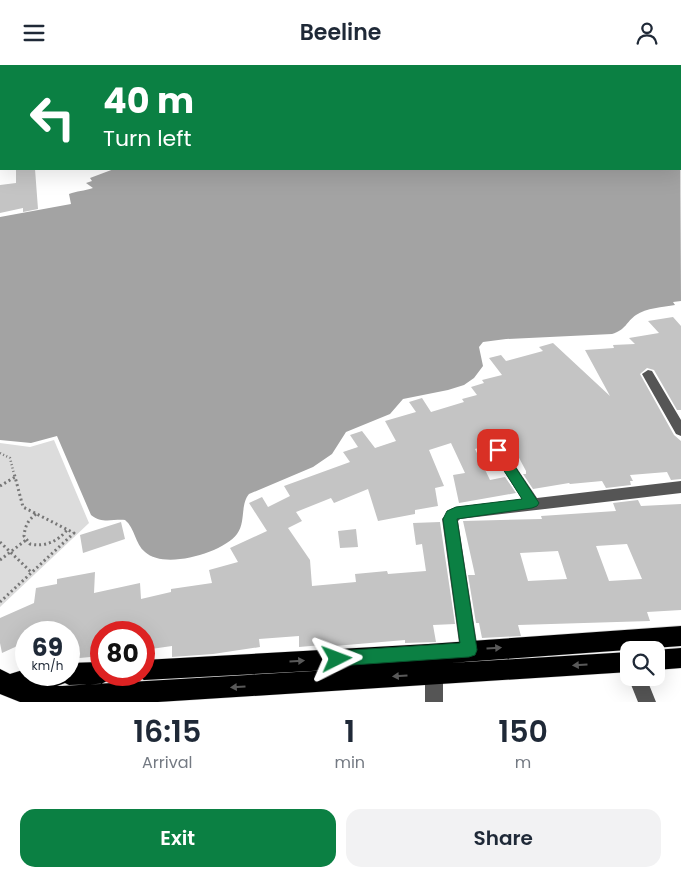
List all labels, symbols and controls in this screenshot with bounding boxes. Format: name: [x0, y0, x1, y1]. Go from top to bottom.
text: Beeline: [300, 17, 381, 48]
icon: menu: [20, 19, 48, 47]
icon: person: [633, 19, 661, 47]
text: 40 m: [103, 76, 194, 125]
icon: left: [20, 85, 85, 150]
text: Turn left: [103, 123, 191, 154]
pin: [477, 429, 519, 471]
icon: arrive: [484, 436, 512, 464]
speed limit sign: 80: [90, 621, 155, 686]
text: 69: [32, 630, 63, 665]
position arrow: [310, 632, 362, 684]
map controls: [620, 641, 665, 686]
button: search: [620, 641, 665, 686]
one-way arrow: [487, 644, 503, 652]
text: km/h: [32, 657, 63, 674]
one-way arrow: [289, 657, 305, 665]
one-way arrow: [572, 662, 588, 670]
one-way arrow: [392, 673, 408, 681]
one-way arrow: [230, 683, 246, 691]
text: 16:15: [133, 710, 201, 753]
text: 1: [344, 710, 355, 753]
text: 150: [498, 710, 548, 753]
text: Arrival: [142, 751, 192, 774]
text: min: [334, 751, 365, 774]
text: m: [515, 751, 531, 774]
button: Exit: [20, 809, 336, 867]
button: Share: [346, 809, 661, 867]

